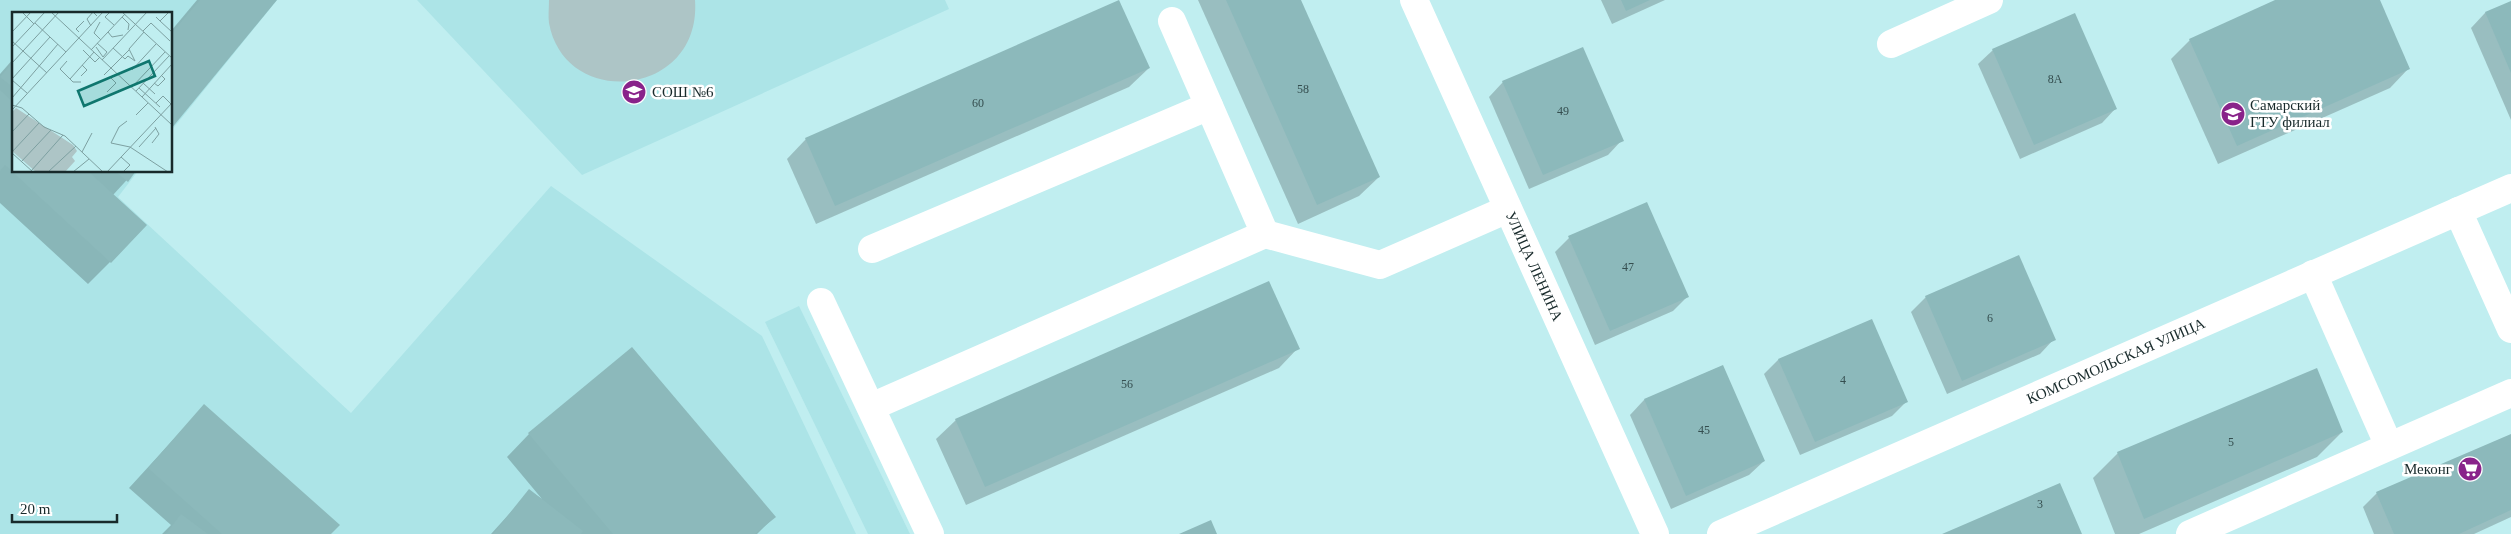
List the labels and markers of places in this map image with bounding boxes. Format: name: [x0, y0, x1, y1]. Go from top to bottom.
school or university icon: СОШ №6: [621, 79, 647, 105]
place label: СОШ №6: [652, 84, 714, 100]
place label: Самарский ГТУ филиал: [2250, 97, 2330, 130]
school or university icon: Самарский ГТУ филиал: [2220, 101, 2246, 127]
supermarket icon: Меконг: [2457, 456, 2483, 482]
place label: Меконг: [2404, 461, 2452, 477]

